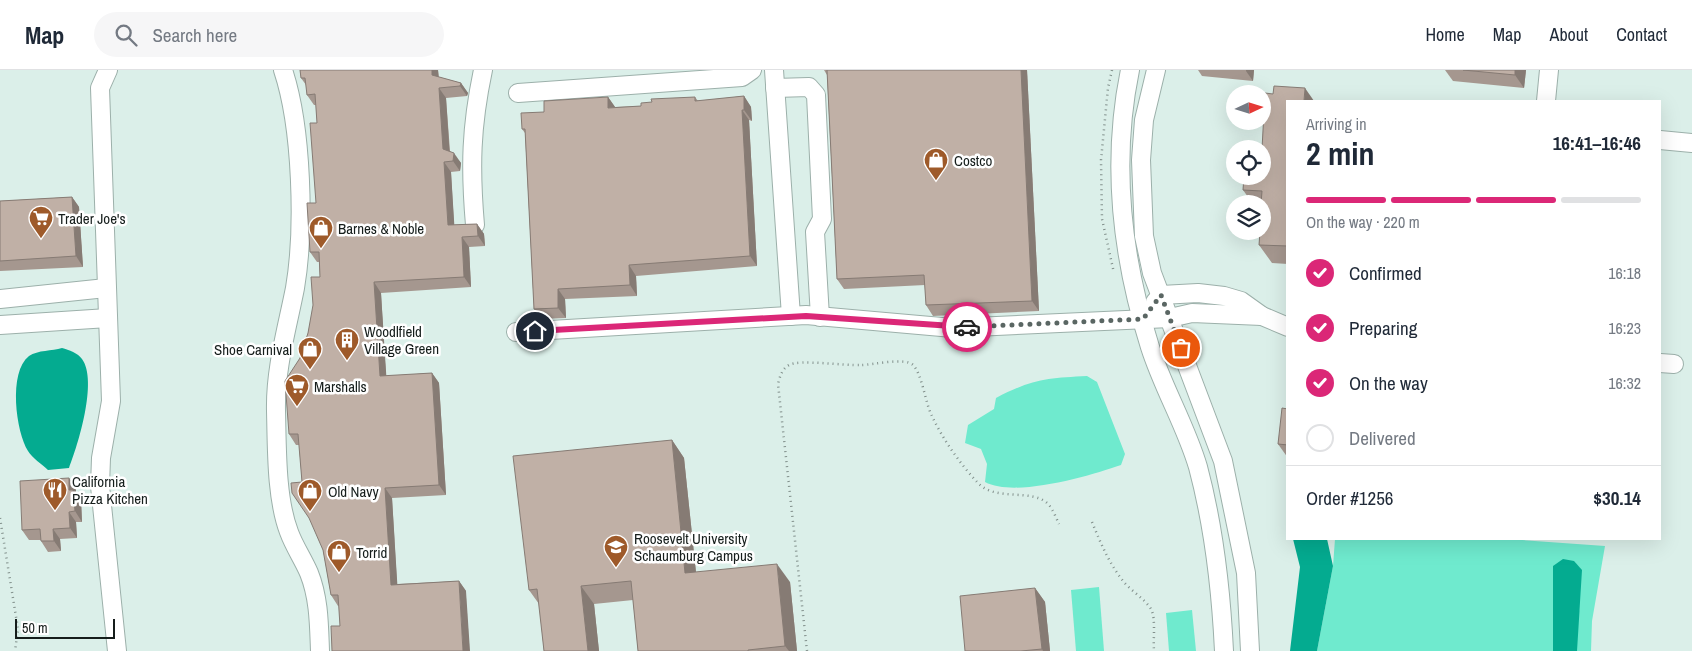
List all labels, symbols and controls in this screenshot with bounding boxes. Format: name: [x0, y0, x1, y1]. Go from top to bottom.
search box: [94, 12, 444, 57]
text: Map: [25, 19, 64, 51]
icon: search: [112, 21, 140, 49]
text: Search here: [152, 22, 237, 48]
text: Home: [1425, 22, 1465, 47]
text: Map: [1493, 22, 1522, 47]
text: About: [1550, 22, 1588, 47]
text: Contact: [1616, 22, 1667, 47]
north arrow: [1226, 85, 1271, 130]
map controls: [1226, 85, 1271, 240]
text: Arriving in: [1306, 113, 1367, 135]
text: 16:41–16:46: [1553, 130, 1641, 156]
text: 2 min: [1306, 132, 1375, 175]
button: locate: [1226, 140, 1271, 185]
shop icon: Costco: [923, 147, 949, 181]
place label: Costco: [954, 150, 992, 171]
button: layers: [1226, 195, 1271, 240]
supermarket icon: Trader Joe's: [28, 205, 54, 239]
place label: Trader Joe's: [58, 208, 126, 229]
text: On the way · 220 m: [1306, 211, 1420, 233]
shop icon: Barnes & Noble: [308, 215, 334, 249]
place label: Barnes & Noble: [338, 218, 424, 239]
icon: check: [1306, 259, 1334, 287]
text: Confirmed: [1349, 260, 1422, 286]
text: 16:18: [1608, 262, 1641, 284]
courier: [942, 302, 992, 352]
pin: [514, 310, 556, 352]
icon: car: [953, 313, 981, 341]
icon: check: [1306, 314, 1334, 342]
text: Preparing: [1349, 315, 1417, 341]
icon: home: [521, 317, 549, 345]
text: 16:23: [1608, 317, 1641, 339]
place label: Woodlfield Village Green: [364, 321, 439, 359]
building icon: Woodlfield Village Green: [334, 327, 360, 361]
pin: [1160, 327, 1202, 369]
icon: bag: [1167, 334, 1195, 362]
shop icon: Shoe Carnival: [297, 336, 323, 370]
place label: Shoe Carnival: [214, 339, 292, 360]
icon: check: [1306, 369, 1334, 397]
text: On the way: [1349, 370, 1428, 396]
text: 16:32: [1608, 372, 1641, 394]
supermarket icon: Marshalls: [284, 373, 310, 407]
place label: Marshalls: [314, 376, 367, 397]
text: Delivered: [1349, 425, 1416, 451]
place label: California Pizza Kitchen: [72, 471, 148, 509]
restaurant icon: California Pizza Kitchen: [42, 477, 68, 511]
shop icon: Old Navy: [297, 478, 323, 512]
place label: Old Navy: [328, 481, 379, 502]
text: Order #1256: [1306, 485, 1393, 511]
text: $30.14: [1593, 485, 1641, 511]
place label: Roosevelt University Schaumburg Campus: [634, 528, 753, 566]
school or university icon: Roosevelt University Schaumburg Campus: [603, 534, 629, 568]
shop icon: Torrid: [326, 539, 352, 573]
place label: Torrid: [356, 542, 387, 563]
scale bar: [15, 616, 115, 639]
text: 50 m: [22, 619, 48, 637]

